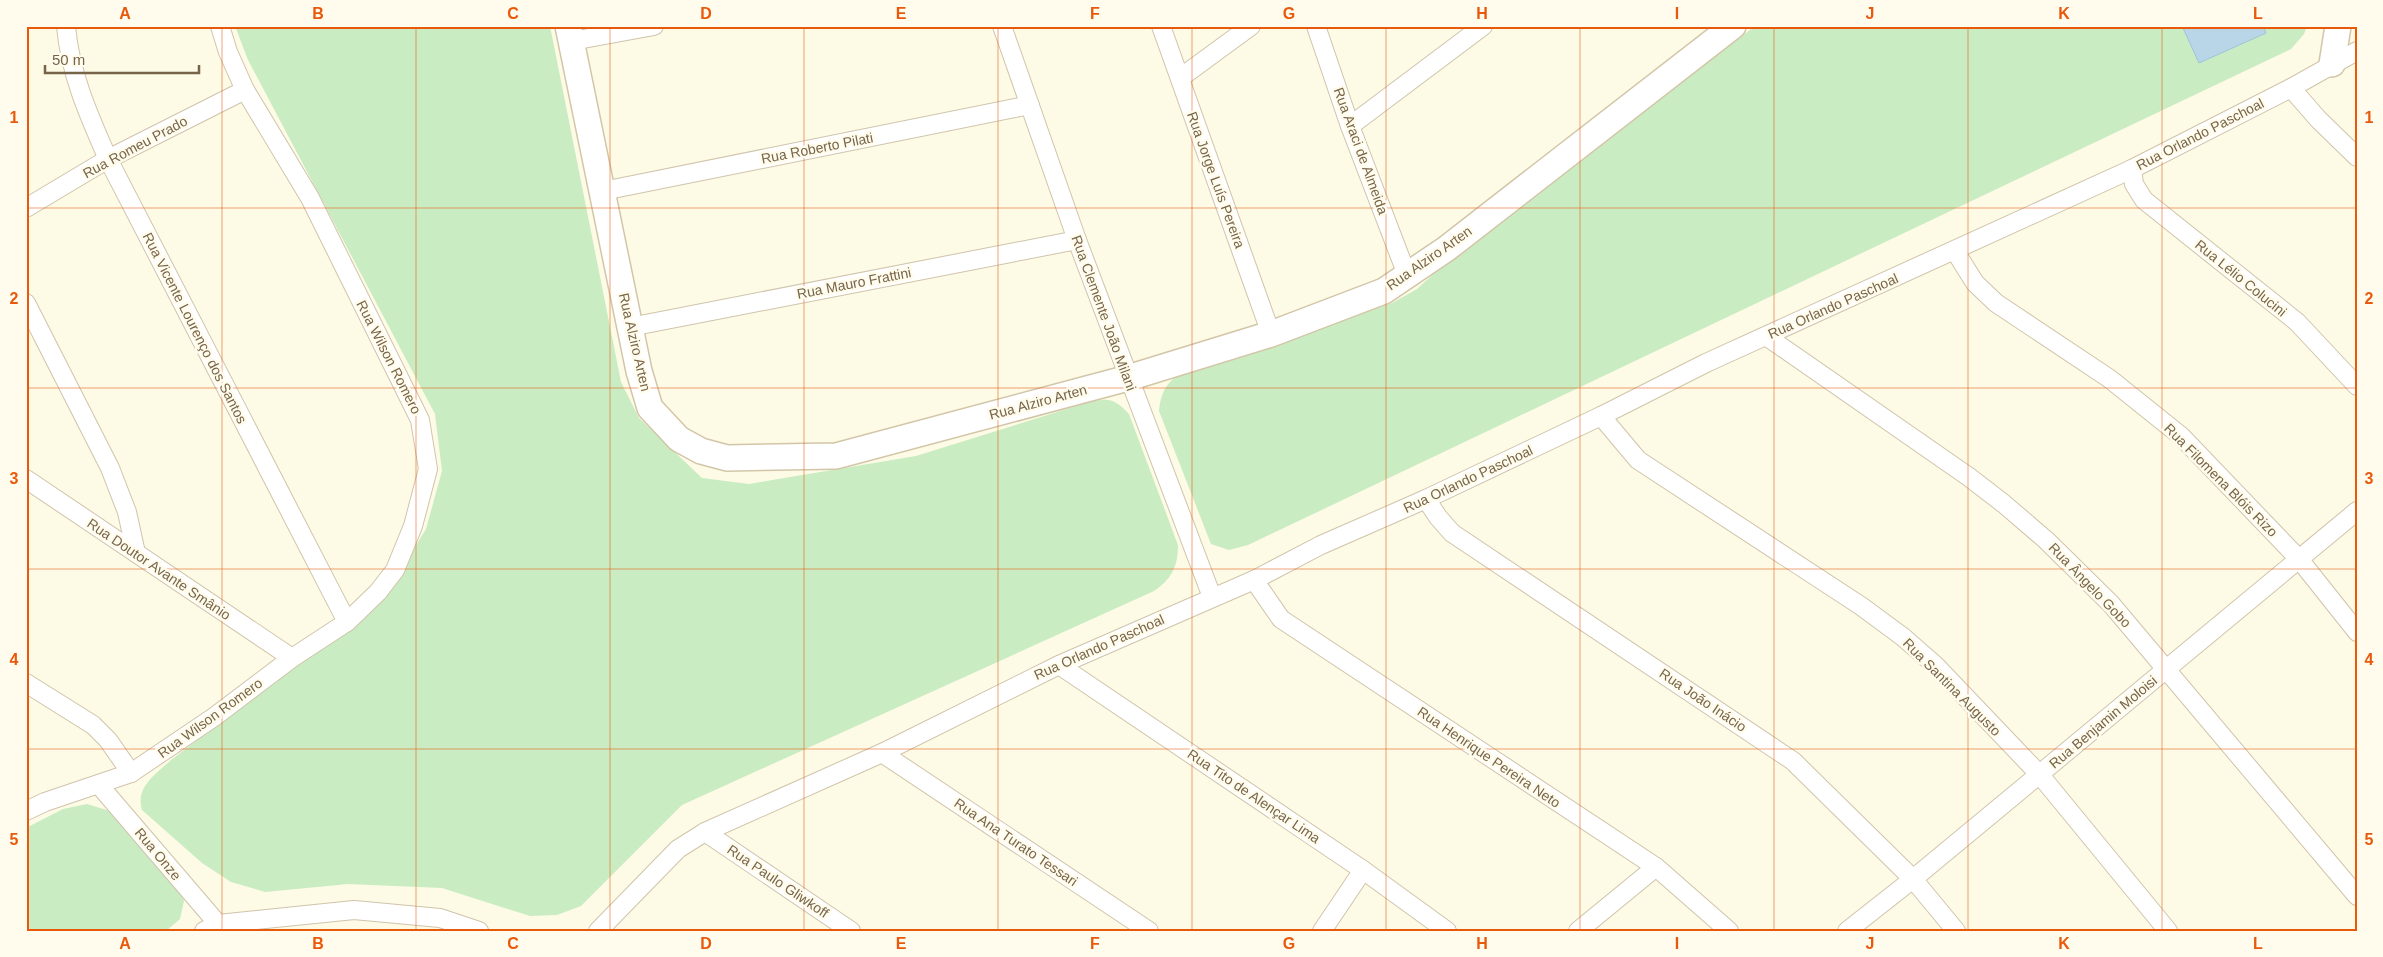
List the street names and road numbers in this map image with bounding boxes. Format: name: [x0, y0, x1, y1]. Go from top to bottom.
street label: Rua Araci de Almeida: [1331, 85, 1391, 217]
street label: Rua Orlando Paschoal: [2134, 95, 2266, 173]
street label: Rua Jorge Luís Pereira: [1184, 110, 1248, 251]
street label: Rua Romeu Prado: [80, 113, 190, 181]
street label: Rua Roberto Pilati: [760, 129, 874, 167]
street label: Rua Alziro Arten: [1383, 223, 1475, 293]
street label: Rua Vicente Lourenço dos Santos: [140, 230, 250, 426]
street label: Rua Clemente João Milani: [1068, 233, 1140, 393]
street label: Rua Lélio Colucini: [2192, 236, 2290, 320]
street label: Rua Mauro Frattini: [796, 264, 912, 302]
street label: Rua Orlando Paschoal: [1765, 270, 1901, 342]
street label: Rua Alziro Arten: [616, 291, 654, 393]
street label: Rua Wilson Romero: [353, 298, 425, 417]
street label: Rua Alziro Arten: [987, 381, 1089, 423]
street label: Rua Filomena Blóis Rizo: [2161, 420, 2281, 540]
street label: Rua Orlando Paschoal: [1401, 442, 1535, 516]
street label: Rua Doutor Avante Smânio: [84, 515, 234, 623]
street label: Rua Ângelo Gobo: [2046, 539, 2135, 631]
street label: Rua Orlando Paschoal: [1031, 611, 1167, 683]
street label: Rua Santina Augusto: [1900, 635, 2004, 739]
street label: Rua João Inácio: [1657, 665, 1750, 735]
street label: Rua Benjamin Moloisi: [2046, 672, 2160, 772]
street label: Rua Wilson Romero: [155, 675, 266, 761]
street label: Rua Henrique Pereira Neto: [1415, 703, 1564, 811]
street label: Rua Tito de Alençar Lima: [1185, 746, 1323, 846]
street label: Rua Ana Turato Tessari: [951, 795, 1081, 889]
street label: Rua Onze: [132, 825, 185, 883]
street label: Rua Paulo Gliwkoff: [724, 841, 832, 921]

